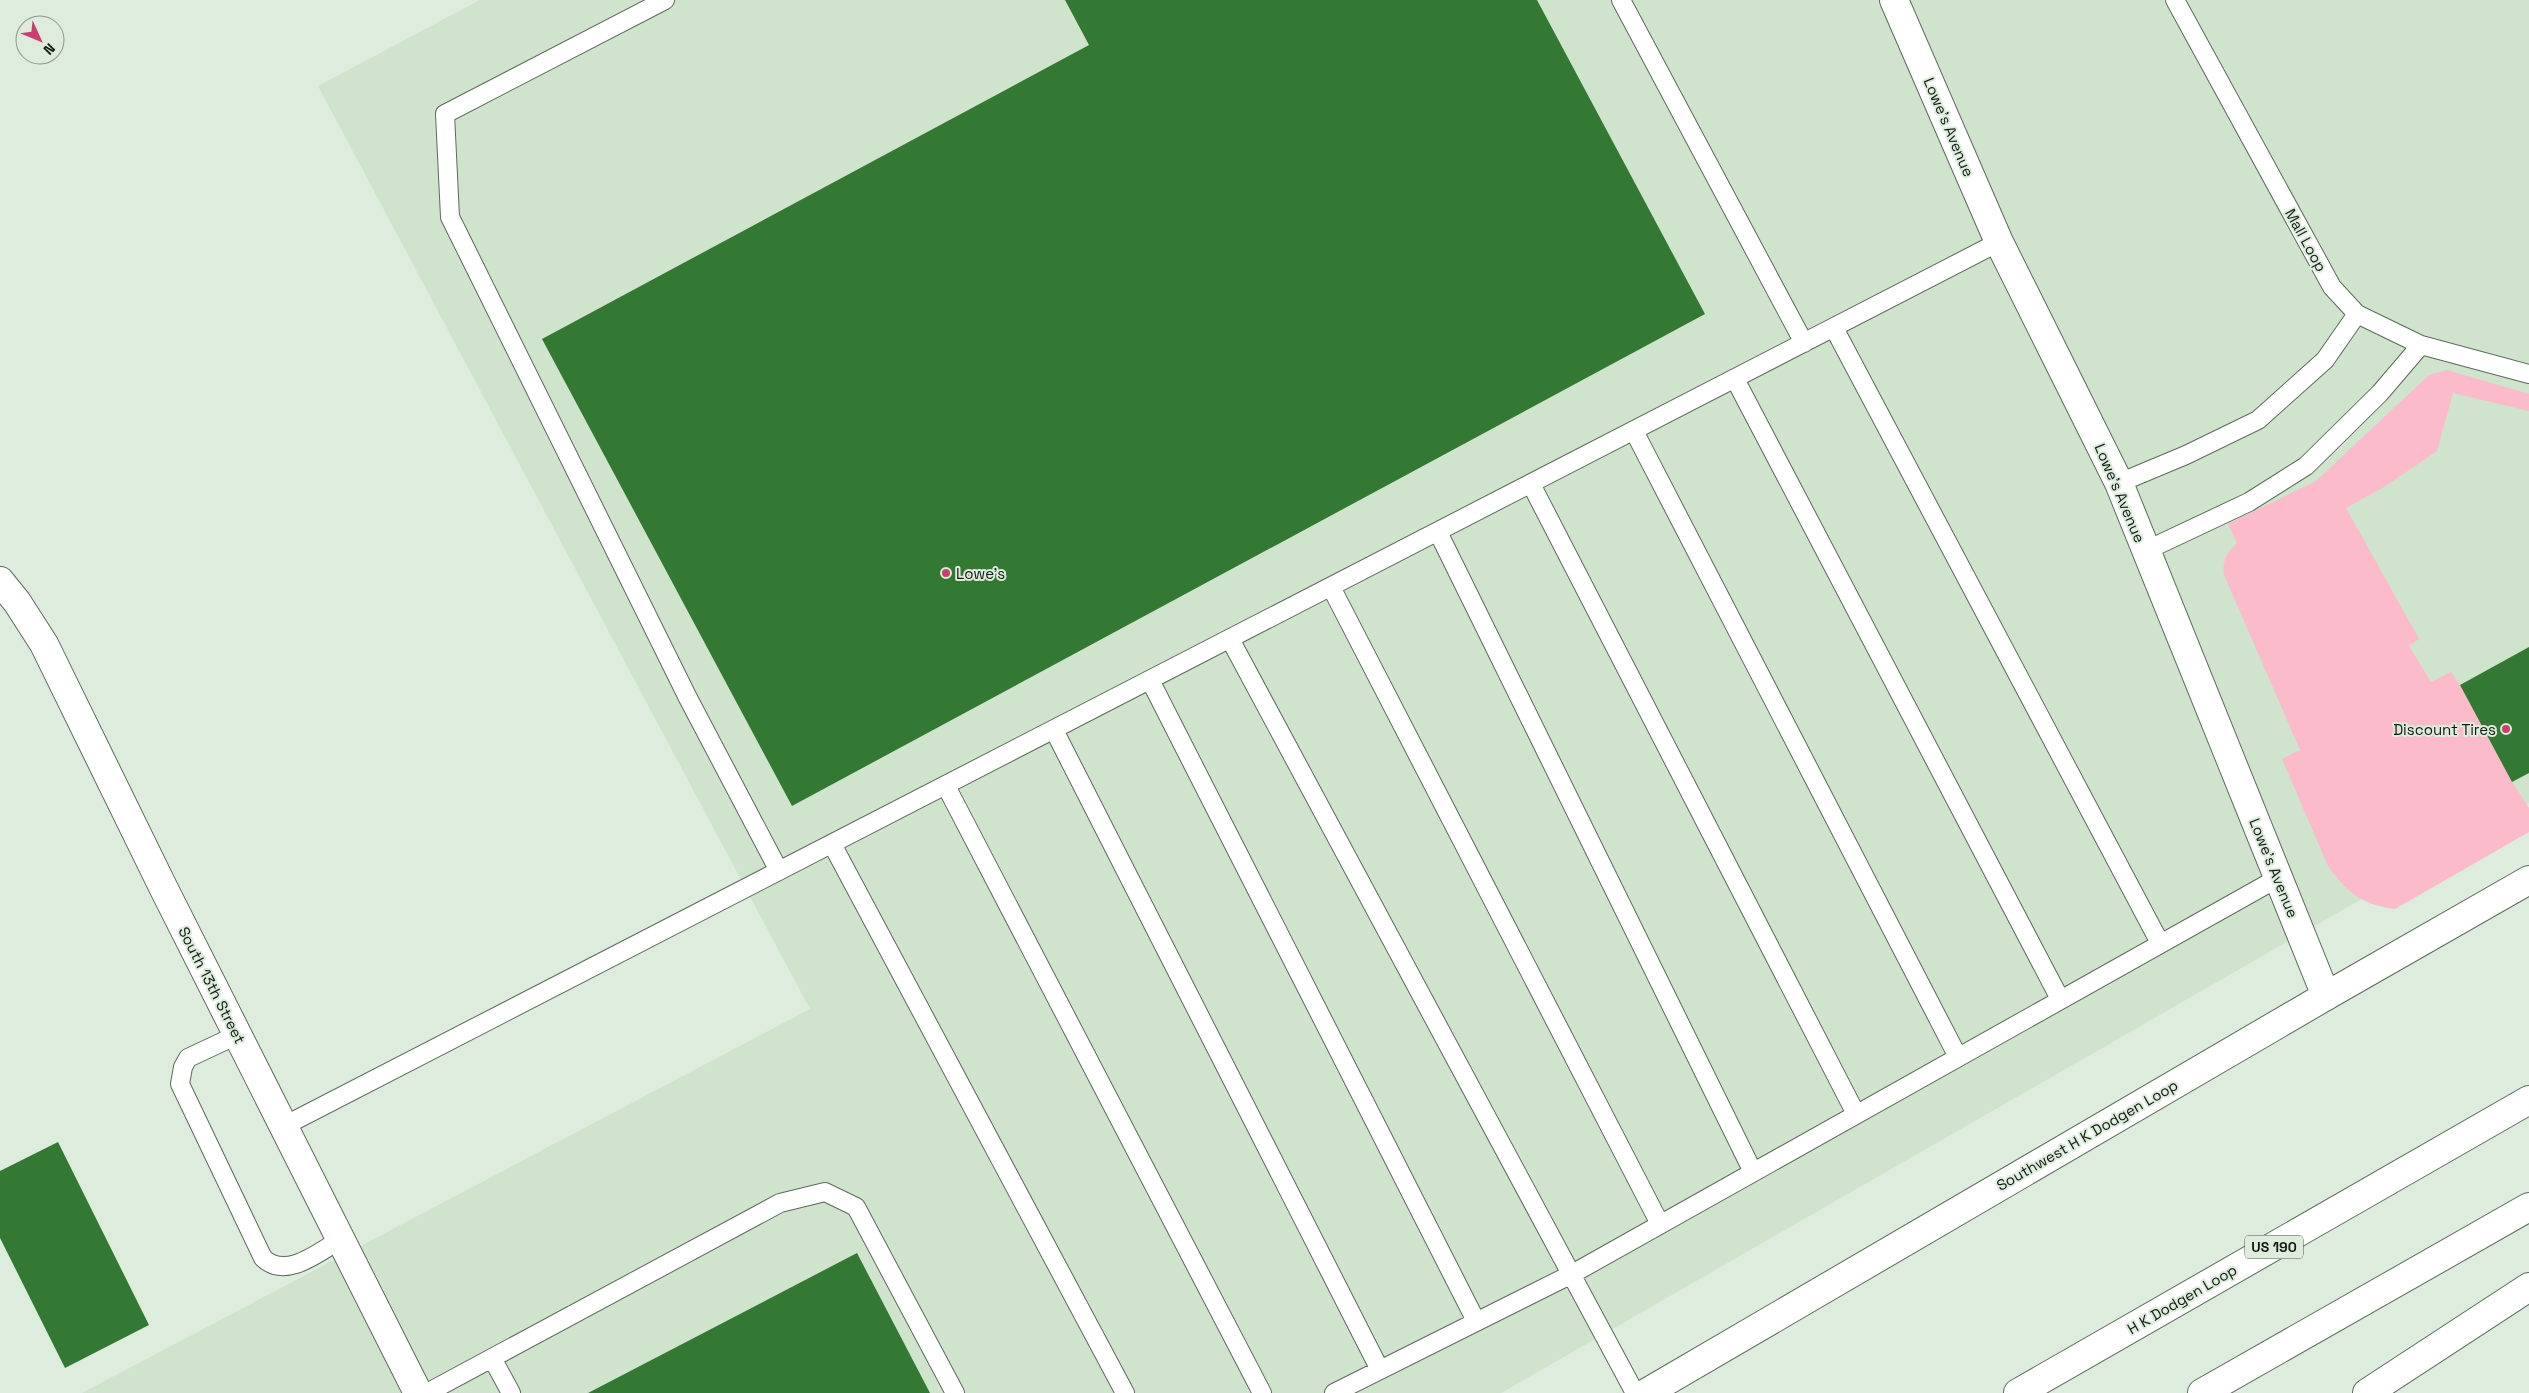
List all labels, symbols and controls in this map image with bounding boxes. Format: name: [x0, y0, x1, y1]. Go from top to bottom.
north arrow: [15, 15, 65, 65]
text: N: [40, 39, 59, 59]
street label: Lowe's Avenue: [1920, 75, 1978, 179]
street label: Mall Loop: [2281, 205, 2331, 275]
street label: Lowe's Avenue: [2091, 441, 2149, 545]
place label: Lowe's: [956, 564, 1005, 583]
marker: Lowe's: [940, 567, 952, 579]
place label: Discount Tires: [2393, 720, 2496, 739]
marker: Discount Tires: [2500, 723, 2512, 735]
street label: Lowe's Avenue: [2245, 815, 2303, 921]
street label: South 13th Street: [174, 923, 250, 1047]
street label: Southwest H K Dodgen Loop: [1993, 1075, 2181, 1195]
road number: US 190: [2245, 1236, 2303, 1258]
street label: H K Dodgen Loop: [2124, 1260, 2240, 1338]

